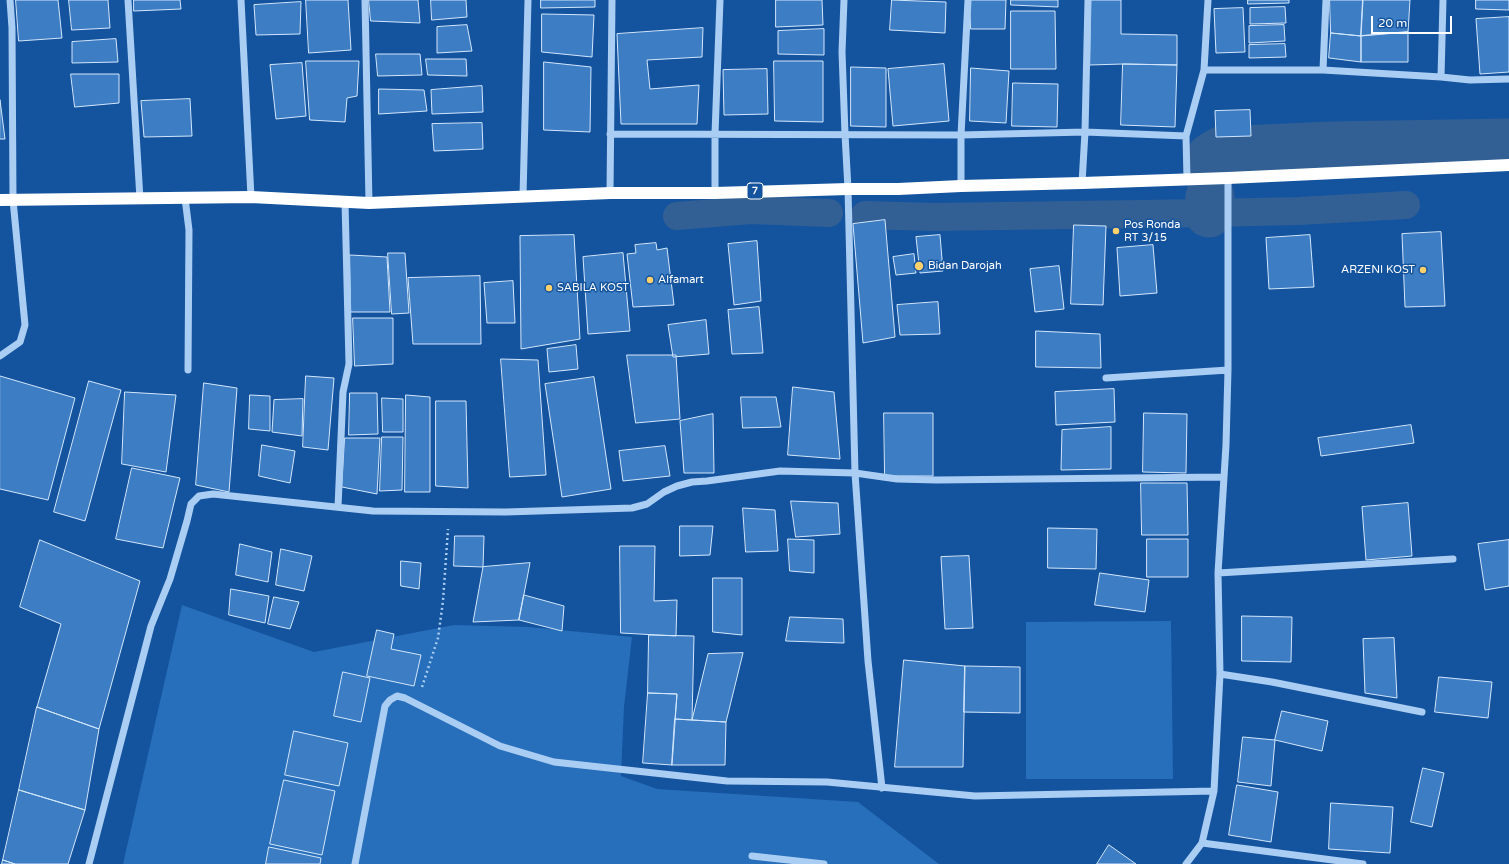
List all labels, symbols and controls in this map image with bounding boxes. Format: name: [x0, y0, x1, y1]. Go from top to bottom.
scale bar: [1373, 8, 1454, 34]
text: 20 m: [1378, 16, 1407, 30]
road number: 7: [747, 183, 763, 199]
place label: Pos Ronda RT 3/15: [1124, 218, 1180, 244]
marker: Pos Ronda RT 3/15: [1111, 226, 1121, 236]
place label: Bidan Darojah: [928, 259, 1002, 273]
marker: Bidan Darojah: [913, 260, 925, 272]
place label: ARZENI KOST: [1341, 263, 1415, 277]
marker: ARZENI KOST: [1418, 265, 1428, 275]
place label: Alfamart: [658, 273, 704, 287]
marker: Alfamart: [645, 275, 655, 285]
place label: SABILA KOST: [557, 281, 629, 295]
marker: SABILA KOST: [544, 283, 554, 293]

